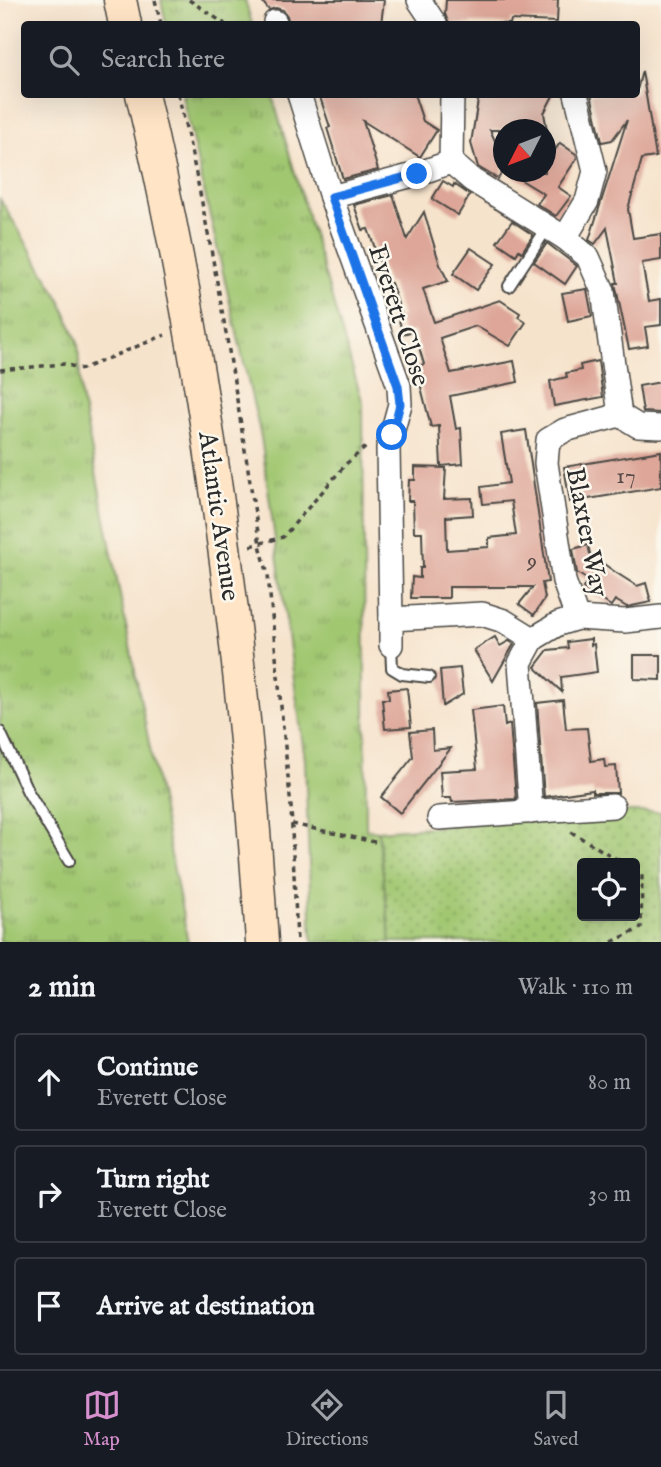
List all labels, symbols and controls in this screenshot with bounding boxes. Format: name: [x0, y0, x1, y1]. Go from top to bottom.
search box: [21, 21, 640, 98]
icon: search: [45, 41, 83, 79]
text: Search here: [101, 43, 225, 76]
north arrow: [493, 119, 556, 182]
route end: [401, 158, 432, 189]
street label: Everett Close: [360, 241, 437, 390]
route start: [376, 419, 407, 450]
street label: Atlantic Avenue: [190, 428, 247, 603]
house number: 17: [616, 462, 636, 491]
street label: Blaxter Way: [558, 465, 615, 600]
house number: 9: [526, 547, 537, 576]
map controls: [577, 858, 640, 921]
button: locate: [577, 858, 640, 921]
text: 2 min: [28, 969, 96, 1007]
text: Walk · 110 m: [518, 973, 633, 1002]
text: Continue: [97, 1051, 198, 1084]
icon: ahead: [30, 1063, 68, 1101]
text: 80 m: [588, 1068, 631, 1097]
text: Everett Close: [97, 1084, 227, 1113]
text: Turn right: [97, 1163, 210, 1196]
icon: right: [30, 1175, 68, 1213]
text: 30 m: [588, 1180, 631, 1209]
text: Everett Close: [97, 1196, 227, 1225]
icon: arrive: [30, 1287, 68, 1325]
text: Arrive at destination: [97, 1290, 315, 1323]
tab: Map: [83, 1386, 121, 1452]
tab: Directions: [286, 1386, 368, 1452]
tab: Saved: [533, 1386, 578, 1452]

